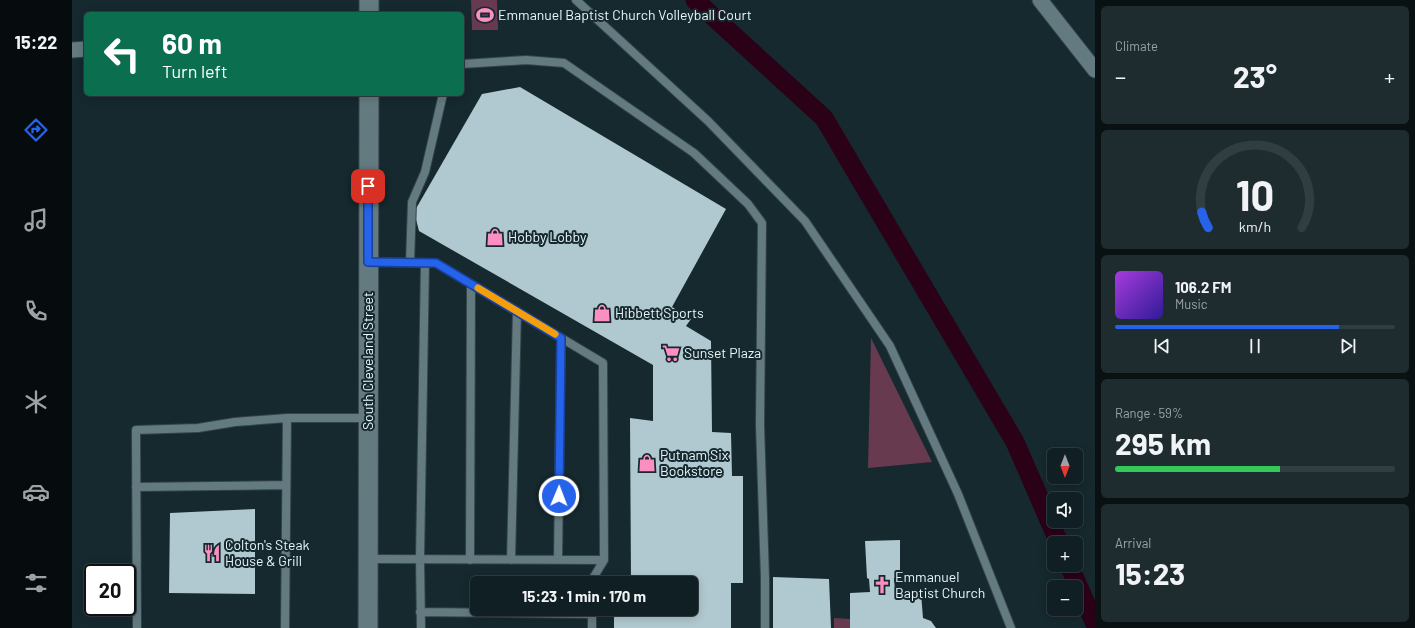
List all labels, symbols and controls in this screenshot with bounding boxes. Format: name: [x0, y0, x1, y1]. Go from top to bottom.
sports icon: Emmanuel Baptist Church Volleyball Court: [475, 5, 495, 25]
place label: Emmanuel Baptist Church Volleyball Court: [498, 6, 752, 23]
text: 60 m: [162, 26, 222, 60]
icon: left: [96, 28, 148, 80]
text: 15:22: [15, 31, 57, 53]
text: Climate: [1115, 38, 1158, 54]
text: 23°: [1233, 58, 1277, 94]
text: Turn left: [162, 60, 228, 82]
text: −: [1115, 63, 1126, 89]
text: +: [1384, 63, 1395, 89]
icon: directions: [22, 116, 50, 144]
text: 10: [1236, 168, 1274, 218]
pin: [351, 169, 385, 203]
icon: arrive: [357, 175, 379, 197]
icon: music: [22, 206, 50, 234]
text: km/h: [1239, 217, 1271, 234]
shop icon: Hobby Lobby: [485, 227, 505, 247]
place label: Hobby Lobby: [508, 228, 587, 245]
text: 106.2 FM: [1175, 278, 1232, 296]
street label: South Cleveland Street: [359, 292, 376, 430]
text: Music: [1175, 296, 1208, 312]
icon: phone: [22, 297, 50, 325]
shop icon: Hibbett Sports: [592, 303, 612, 323]
place label: Hibbett Sports: [615, 304, 704, 321]
icon: previous: [1151, 335, 1173, 357]
icon: pause: [1244, 335, 1266, 357]
icon: next: [1337, 335, 1359, 357]
supermarket icon: Sunset Plaza: [661, 343, 681, 363]
place label: Sunset Plaza: [684, 344, 761, 361]
icon: climate: [22, 388, 50, 416]
text: Range · 59%: [1115, 405, 1183, 421]
text: 295 km: [1115, 425, 1211, 461]
place label: Putnam Six Bookstore: [660, 446, 729, 479]
north arrow: [1047, 448, 1083, 484]
map controls: [1047, 448, 1083, 616]
shop icon: Putnam Six Bookstore: [637, 453, 657, 473]
position arrow: [538, 475, 580, 517]
icon: car: [22, 478, 50, 506]
button: sound: [1047, 492, 1083, 528]
text: Arrival: [1115, 535, 1151, 551]
place label: Colton's Steak House & Grill: [225, 536, 310, 569]
button: +: [1047, 536, 1083, 572]
restaurant icon: Colton's Steak House & Grill: [202, 543, 222, 563]
text: 15:23: [1115, 555, 1185, 591]
speed limit sign: 20: [84, 564, 136, 616]
place label: Emmanuel Baptist Church: [895, 568, 985, 601]
icon: filters: [22, 569, 50, 597]
church icon: Emmanuel Baptist Church: [872, 575, 892, 595]
button: −: [1047, 580, 1083, 616]
text: 15:23 · 1 min · 170 m: [522, 587, 646, 605]

